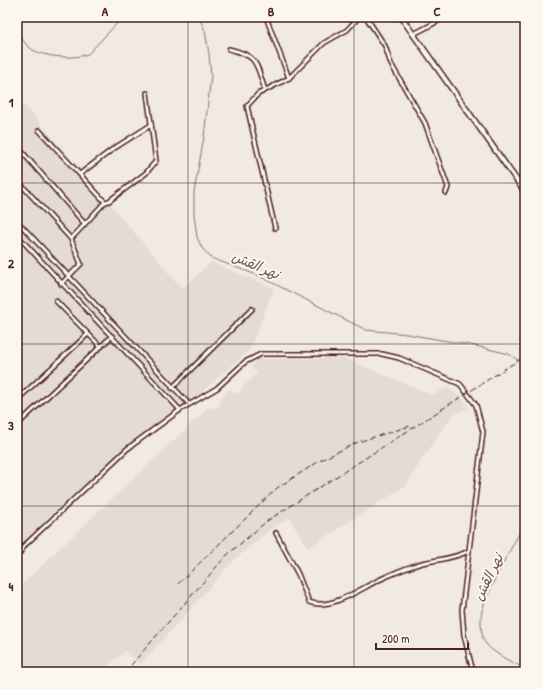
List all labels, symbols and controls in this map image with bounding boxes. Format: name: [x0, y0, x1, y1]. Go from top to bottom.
text: A: [102, 2, 109, 20]
text: B: [268, 2, 275, 20]
text: C: [433, 2, 441, 20]
text: 1: [9, 93, 14, 111]
water label: نهر القش: [229, 246, 285, 284]
text: 2: [8, 254, 15, 272]
text: 3: [8, 416, 14, 434]
water label: نهر القش: [468, 548, 508, 603]
text: 4: [9, 577, 14, 595]
scale bar: [376, 625, 468, 651]
text: 200 m: [382, 630, 409, 647]

